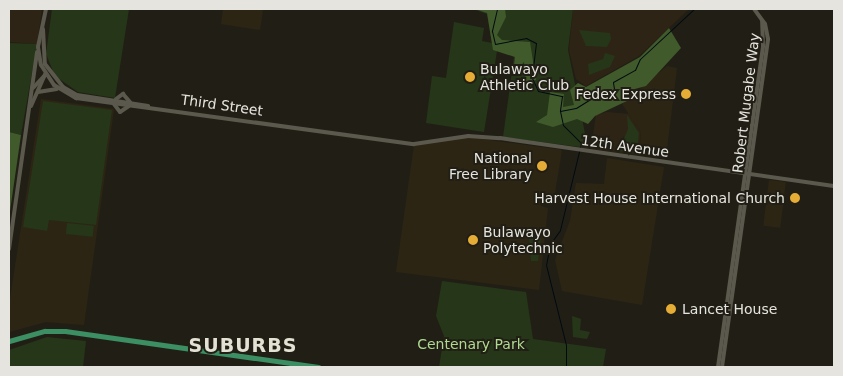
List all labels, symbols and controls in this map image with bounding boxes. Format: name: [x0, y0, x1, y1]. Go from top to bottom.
street label: Robert Mugabe Way: [729, 32, 763, 174]
place label: Bulawayo Athletic Club: [480, 61, 569, 94]
marker: Bulawayo Athletic Club: [464, 71, 476, 83]
place label: Fedex Express: [575, 86, 676, 102]
marker: Fedex Express: [680, 88, 692, 100]
street label: Third Street: [180, 91, 264, 119]
street label: 12th Avenue: [580, 132, 670, 160]
place label: National Free Library: [449, 150, 532, 182]
marker: National Free Library: [536, 160, 548, 172]
place label: Harvest House International Church: [534, 190, 785, 206]
marker: Harvest House International Church: [789, 192, 801, 204]
place label: Bulawayo Polytechnic: [483, 224, 563, 256]
marker: Bulawayo Polytechnic: [467, 234, 479, 246]
place label: Lancet House: [682, 301, 777, 317]
marker: Lancet House: [664, 302, 678, 316]
district label: SUBURBS: [188, 335, 298, 357]
park label: Centenary Park: [417, 336, 525, 352]

